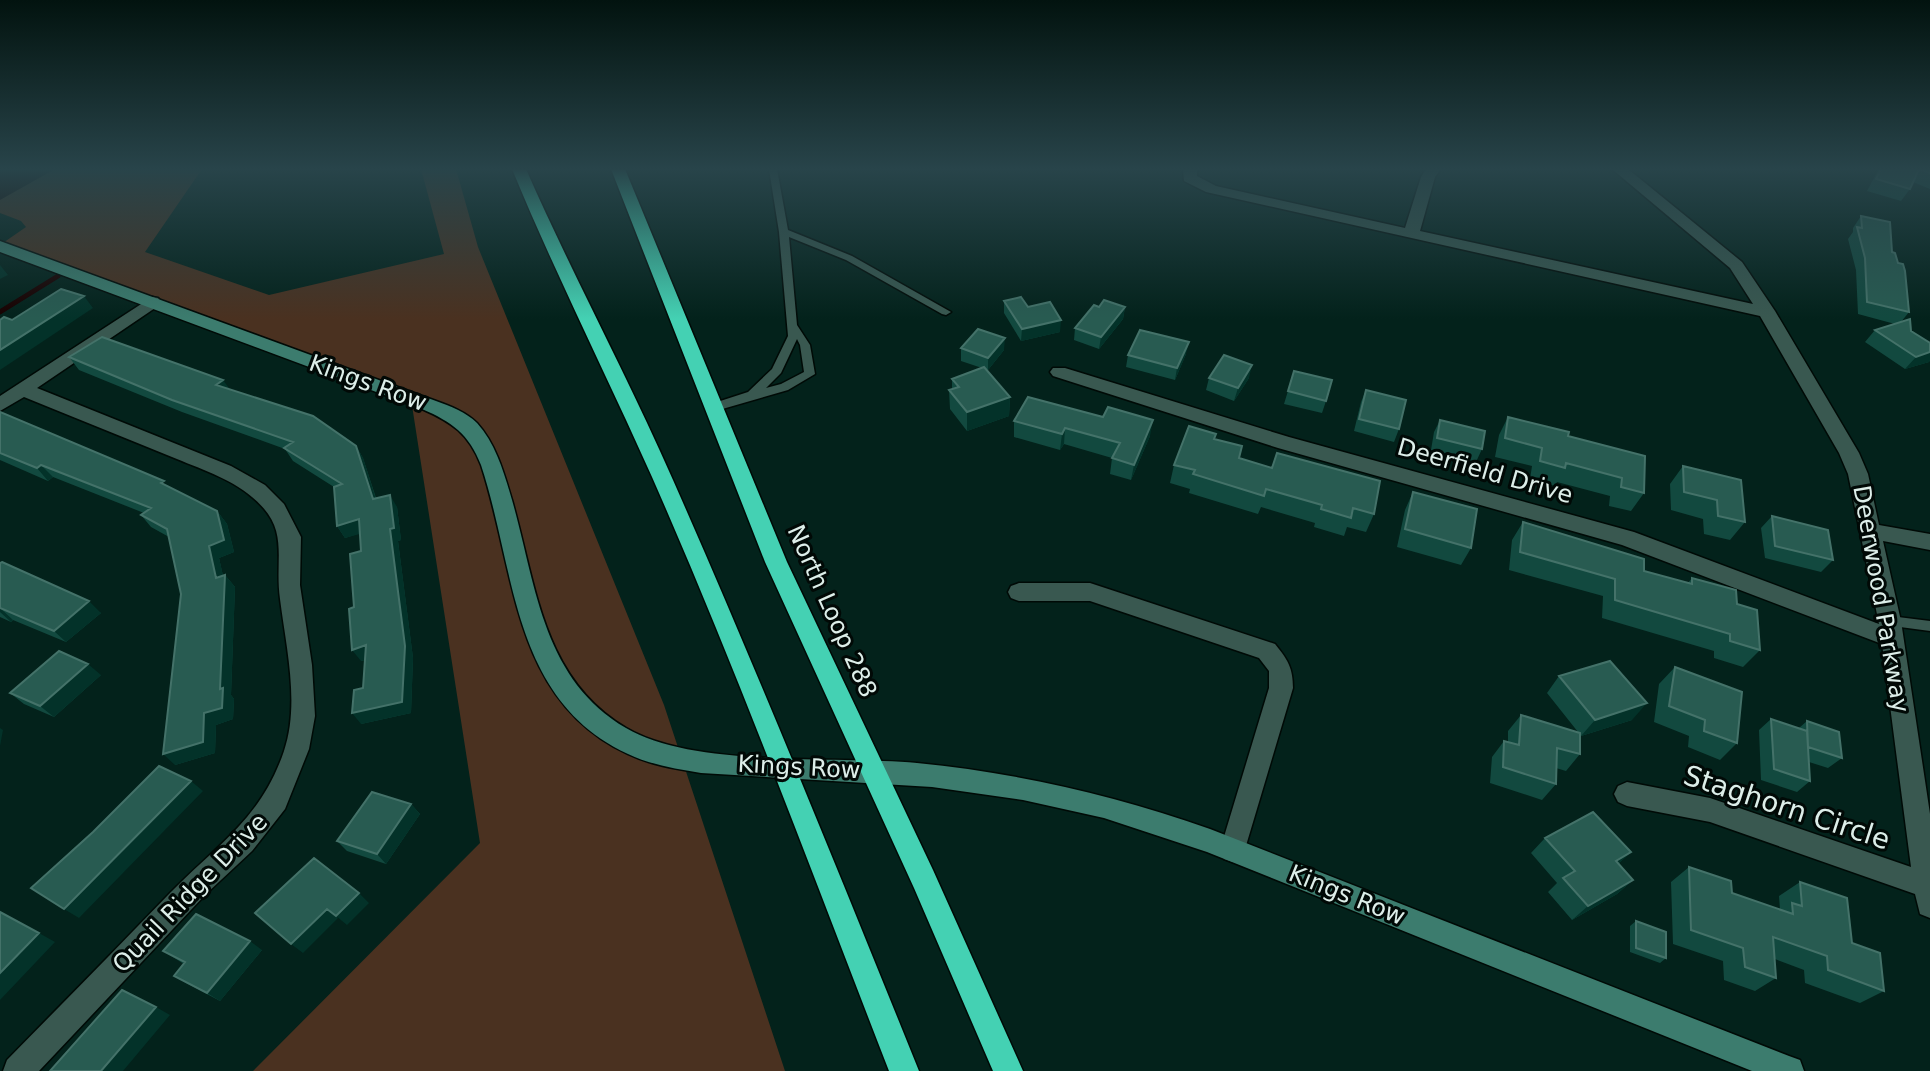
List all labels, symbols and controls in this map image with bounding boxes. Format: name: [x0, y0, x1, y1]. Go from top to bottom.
street label: Kings Row: [305, 349, 431, 417]
street label: Deerfield Drive: [1394, 433, 1576, 509]
street label: Deerwood Parkway: [1847, 483, 1915, 715]
street label: North Loop 288: [781, 520, 883, 702]
street label: Kings Row: [737, 750, 861, 784]
street label: Staghorn Circle: [1680, 759, 1894, 856]
street label: Quail Ridge Drive: [107, 808, 273, 978]
street label: Kings Row: [1285, 859, 1409, 931]

